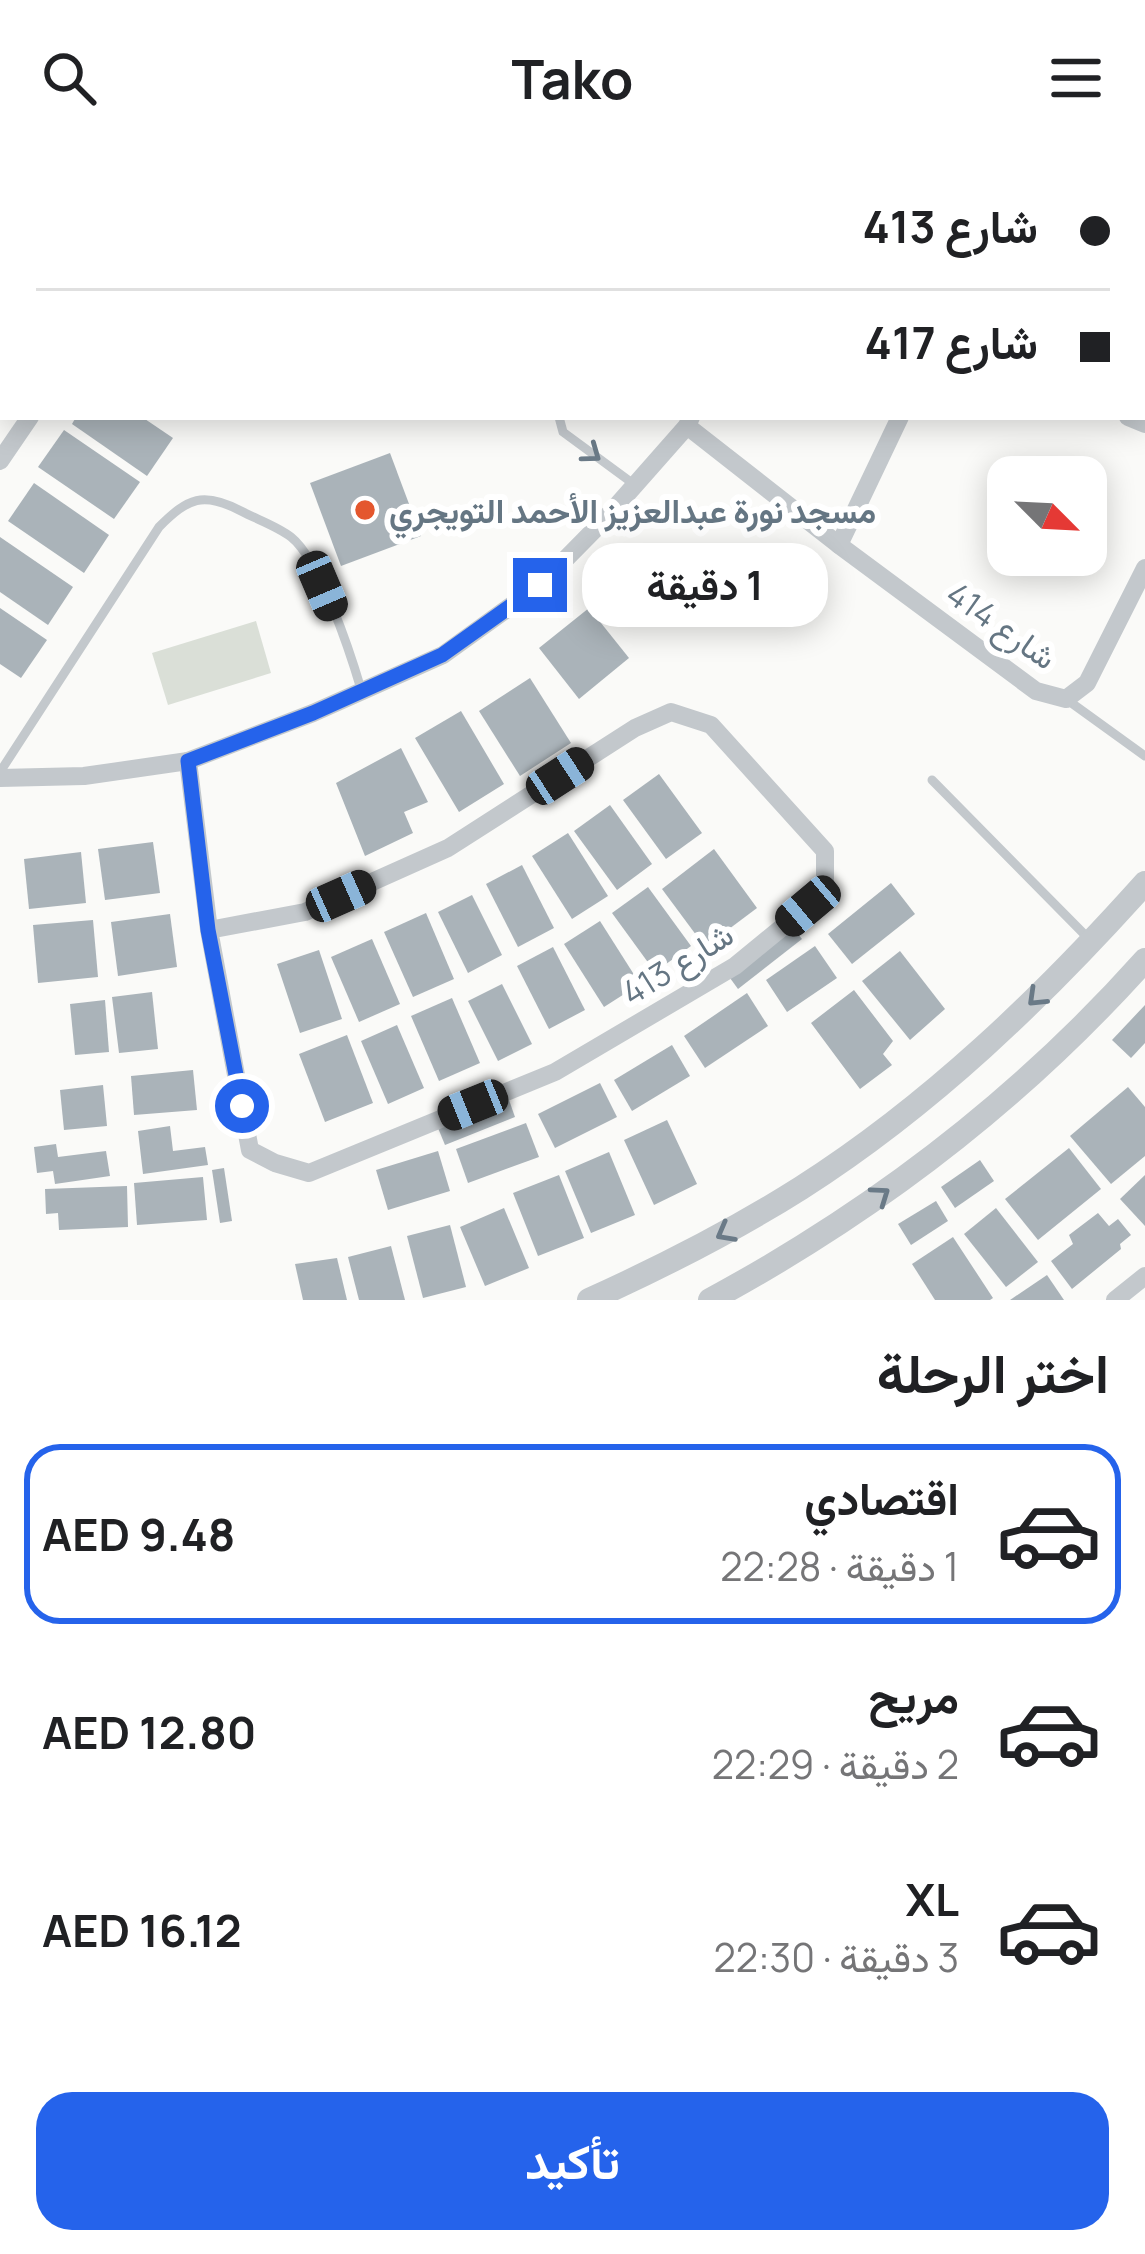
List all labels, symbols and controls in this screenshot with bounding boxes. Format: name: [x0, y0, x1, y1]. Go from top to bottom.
text: Tako: [512, 41, 633, 115]
icon: search: [36, 45, 102, 111]
icon: menu: [1043, 45, 1109, 111]
text: شارع 413: [862, 195, 1038, 257]
text: شارع 417: [865, 311, 1038, 373]
one-way arrow: [579, 440, 601, 462]
north arrow: [987, 456, 1107, 576]
map controls: [987, 456, 1107, 576]
place label: مسجد نورة عبدالعزيز الأحمد التويجري: [389, 488, 876, 539]
marker: مسجد نورة عبدالعزيز الأحمد التويجري: [352, 497, 378, 523]
callout: 1 دقيقة: [582, 543, 828, 627]
car: [291, 546, 353, 626]
route end: [513, 558, 567, 612]
text: 1 دقيقة: [647, 558, 763, 612]
street label: شارع 414: [937, 571, 1066, 680]
car: [520, 741, 600, 811]
car: [301, 865, 381, 927]
car: [769, 869, 847, 943]
street label: شارع 413: [613, 911, 742, 1016]
one-way arrow: [1028, 984, 1049, 1006]
car: [433, 1075, 513, 1135]
route start: [215, 1079, 269, 1133]
one-way arrow: [868, 1187, 890, 1209]
one-way arrow: [717, 1218, 738, 1241]
text: اختر الرحلة: [877, 1335, 1109, 1409]
text: اقتصادي: [804, 1467, 959, 1529]
icon: car: [995, 1480, 1103, 1588]
text: AED 9.48: [42, 1503, 235, 1565]
text: 1 دقيقة · 22:28: [720, 1539, 959, 1593]
text: مريح: [868, 1665, 959, 1727]
icon: car: [995, 1678, 1103, 1786]
text: AED 12.80: [42, 1701, 256, 1763]
text: 2 دقيقة · 22:29: [712, 1737, 959, 1791]
text: XL: [905, 1868, 959, 1930]
icon: car: [995, 1876, 1103, 1984]
text: AED 16.12: [42, 1899, 241, 1961]
text: 3 دقيقة · 22:30: [713, 1930, 959, 1984]
button: تأكيد: [36, 2092, 1109, 2230]

